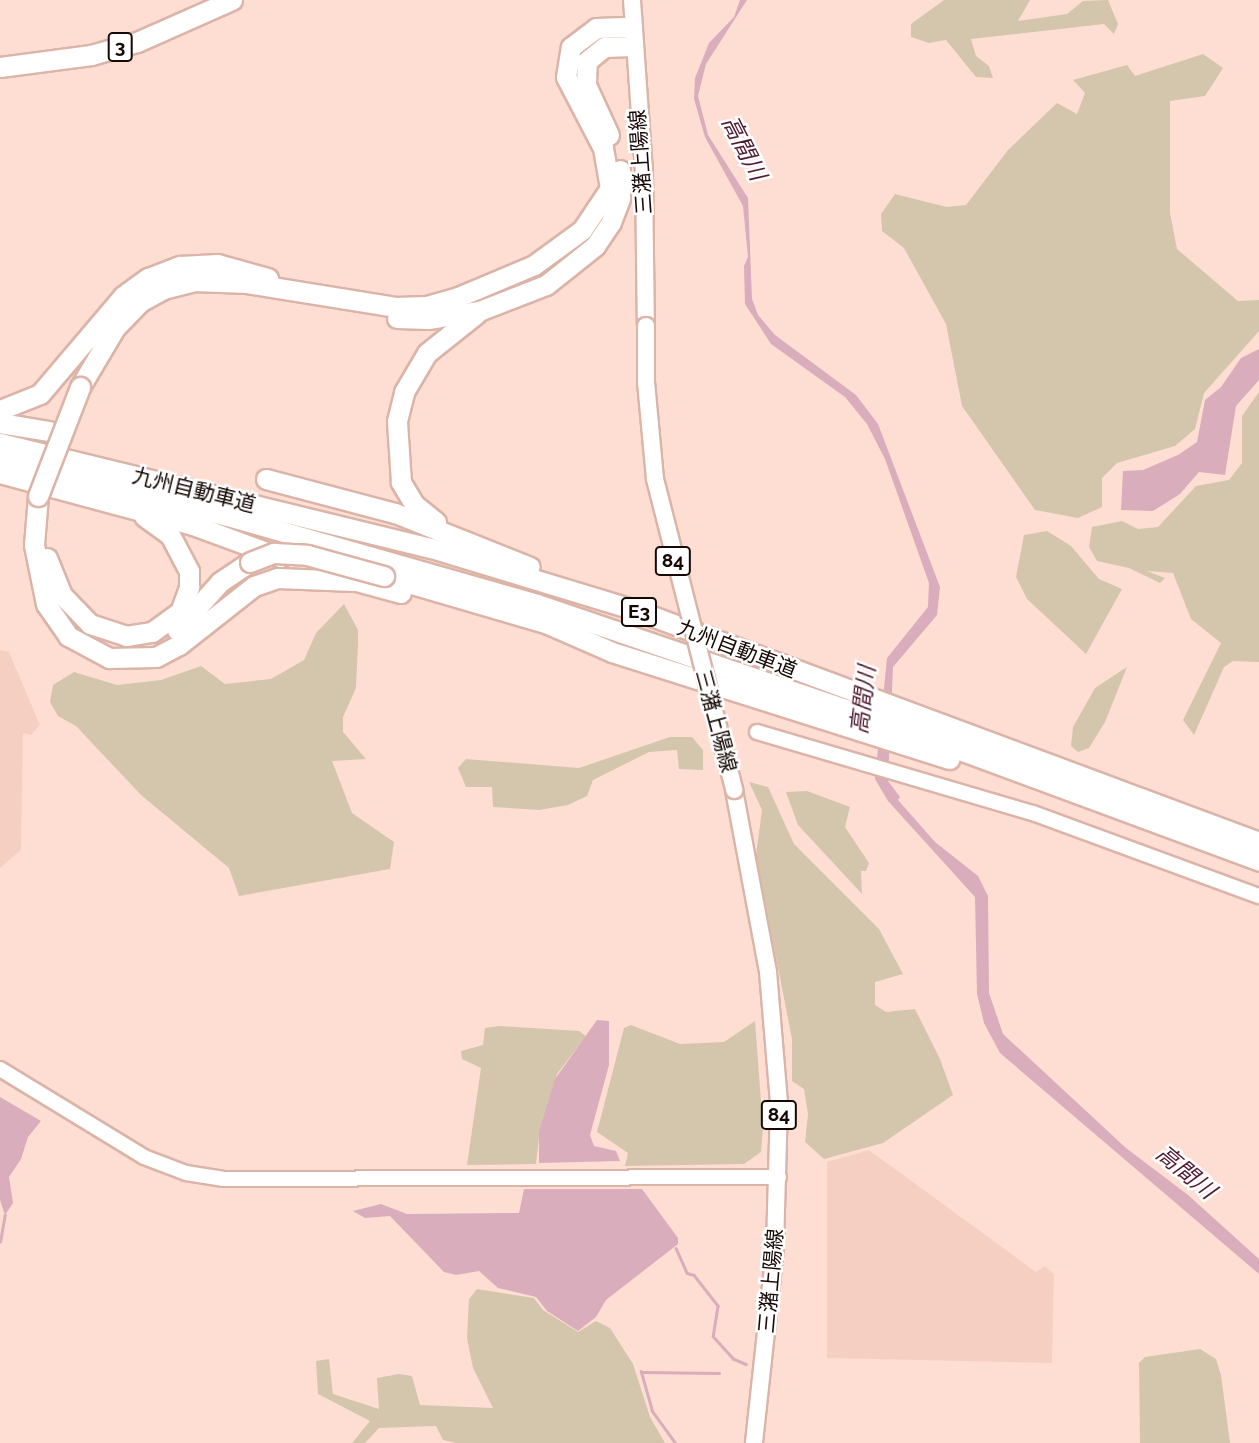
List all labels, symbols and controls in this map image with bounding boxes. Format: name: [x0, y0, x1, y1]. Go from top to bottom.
road number: 3: [106, 32, 134, 62]
street label: 三潴上陽線: [625, 109, 657, 215]
water label: 高間川: [716, 111, 772, 185]
street label: 九州自動車道: [130, 463, 258, 517]
road number: 84: [654, 546, 692, 576]
road number: E3: [620, 596, 658, 628]
street label: 九州自動車道: [674, 615, 800, 683]
water label: 高間川: [845, 664, 881, 736]
street label: 三潴上陽線: [690, 667, 742, 775]
road number: 84: [760, 1100, 798, 1130]
water label: 高間川: [1151, 1139, 1221, 1205]
street label: 三潴上陽線: [754, 1228, 788, 1334]

